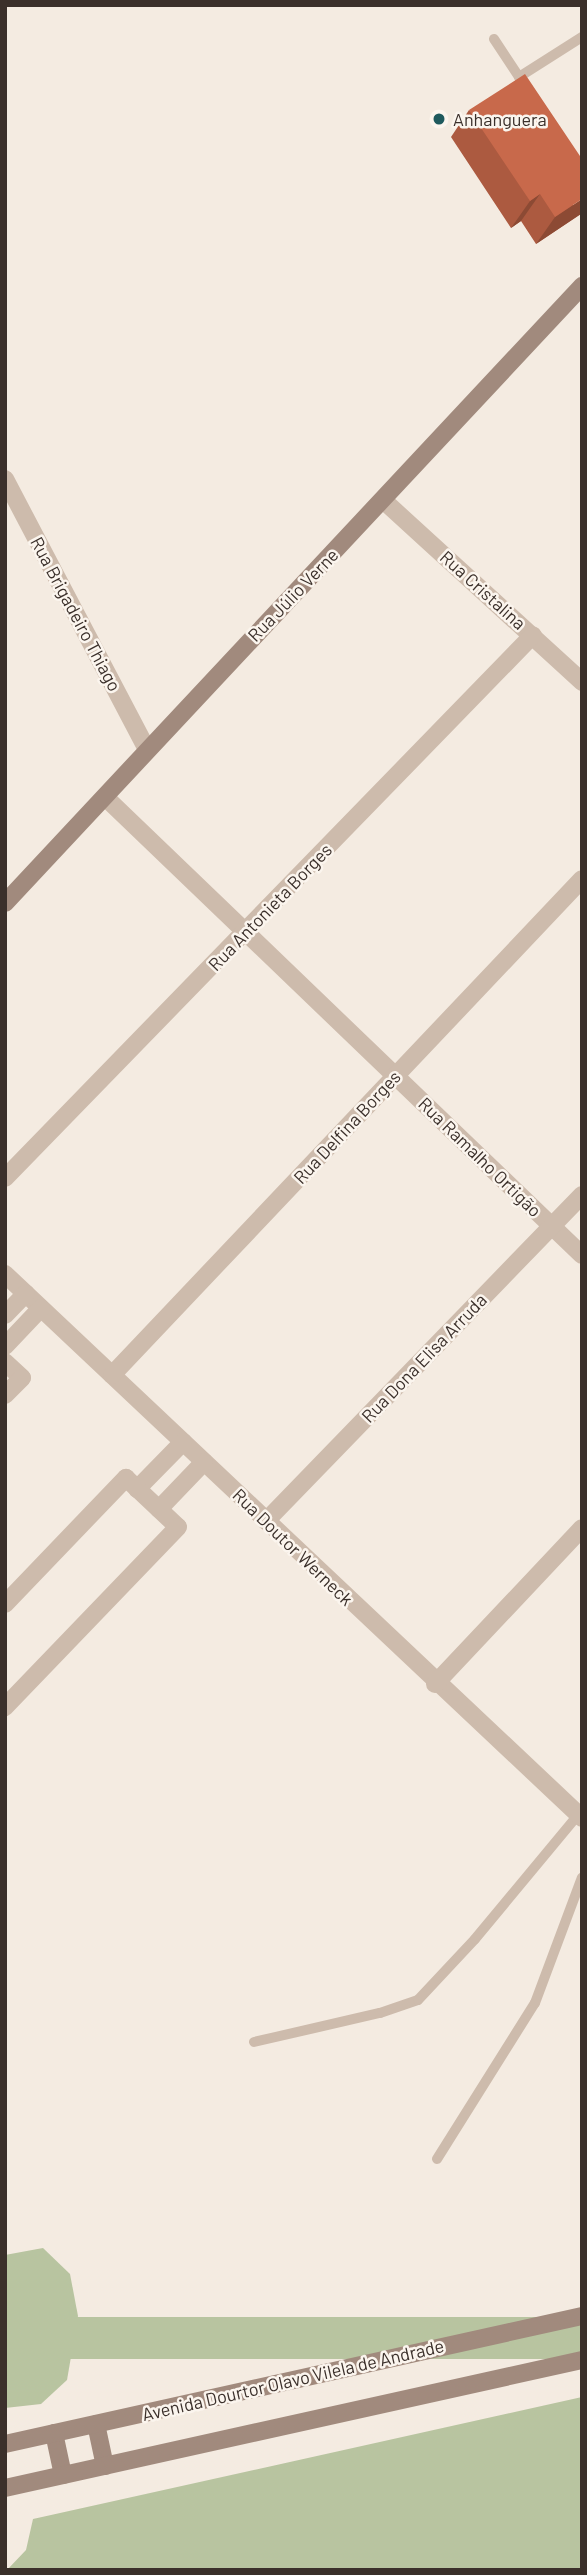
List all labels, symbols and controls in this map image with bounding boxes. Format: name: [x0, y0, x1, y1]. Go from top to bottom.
place label: Anhanguera: [453, 108, 547, 130]
marker: Anhanguera: [431, 111, 447, 127]
street label: Rua Brigadeiro Thiago: [26, 533, 126, 695]
street label: Rua Júlio Verne: [243, 544, 343, 646]
street label: Rua Cristalina: [436, 546, 530, 634]
street label: Rua Antonieta Borges: [204, 839, 336, 975]
street label: Rua Delfina Borges: [289, 1066, 405, 1188]
street label: Rua Ramalho Ortigão: [414, 1093, 546, 1221]
street label: Rua Dona Elisa Arruda: [357, 1289, 491, 1427]
street label: Rua Doutor Werneck: [228, 1484, 358, 1610]
street label: Avenida Dourtor Olavo Vilela de Andrade: [140, 2335, 446, 2425]

